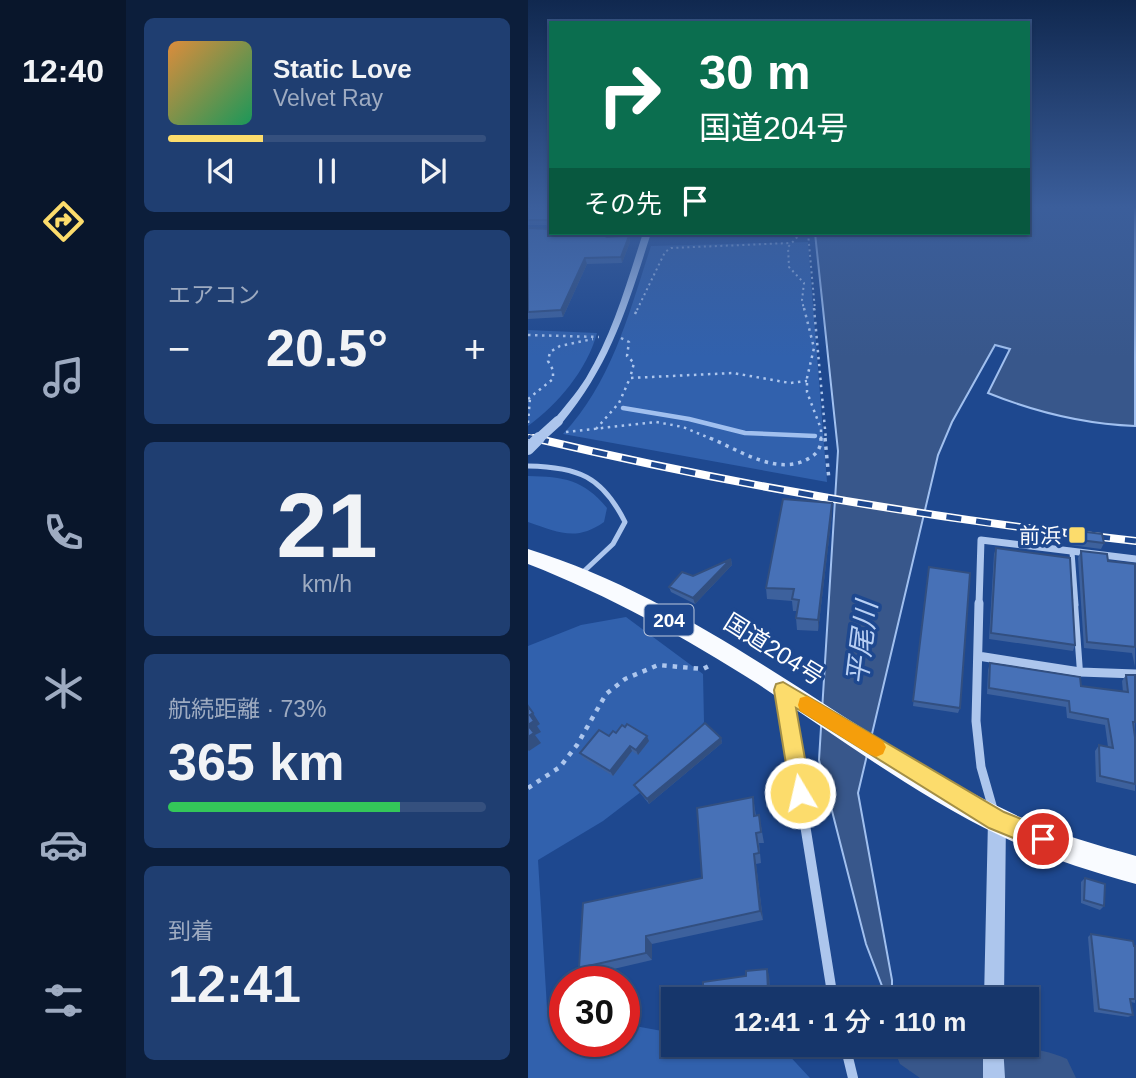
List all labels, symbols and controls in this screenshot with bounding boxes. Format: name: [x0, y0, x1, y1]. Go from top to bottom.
text: 30 m: [699, 45, 811, 99]
icon: right: [584, 49, 675, 140]
text: 12:40: [22, 53, 104, 89]
text: Static Love: [273, 54, 412, 84]
text: Velvet Ray: [273, 85, 383, 111]
text: 国道204号: [699, 110, 848, 146]
icon: previous: [202, 152, 240, 190]
icon: pause: [308, 152, 346, 190]
icon: next: [414, 152, 452, 190]
icon: arrive: [676, 182, 714, 220]
text: その先: [584, 189, 662, 219]
icon: directions: [39, 197, 88, 246]
text: エアコン: [168, 282, 260, 308]
text: 20.5°: [266, 319, 388, 377]
text: −: [168, 328, 190, 370]
text: +: [464, 328, 486, 370]
icon: music: [39, 353, 88, 402]
text: 21: [276, 475, 378, 576]
icon: phone: [39, 508, 88, 557]
place label: 前浜: [1019, 524, 1061, 547]
marker: 前浜: [1067, 525, 1087, 545]
text: km/h: [302, 571, 352, 597]
water label: 平尾川: [841, 596, 883, 687]
road number: 204: [644, 604, 694, 636]
street label: 国道204号: [719, 608, 829, 690]
icon: climate: [39, 664, 88, 713]
text: 航続距離 · 73%: [168, 696, 326, 722]
text: 365 km: [168, 733, 344, 791]
position arrow: [763, 756, 837, 830]
pin: [1013, 809, 1073, 869]
icon: car: [39, 820, 88, 869]
icon: arrive: [1024, 820, 1062, 858]
text: 到着: [168, 918, 214, 944]
text: 12:41: [168, 955, 301, 1013]
speed limit sign: 30: [549, 966, 640, 1057]
icon: filters: [39, 976, 88, 1025]
text: 12:41 · 1 分 · 110 m: [734, 1007, 966, 1037]

